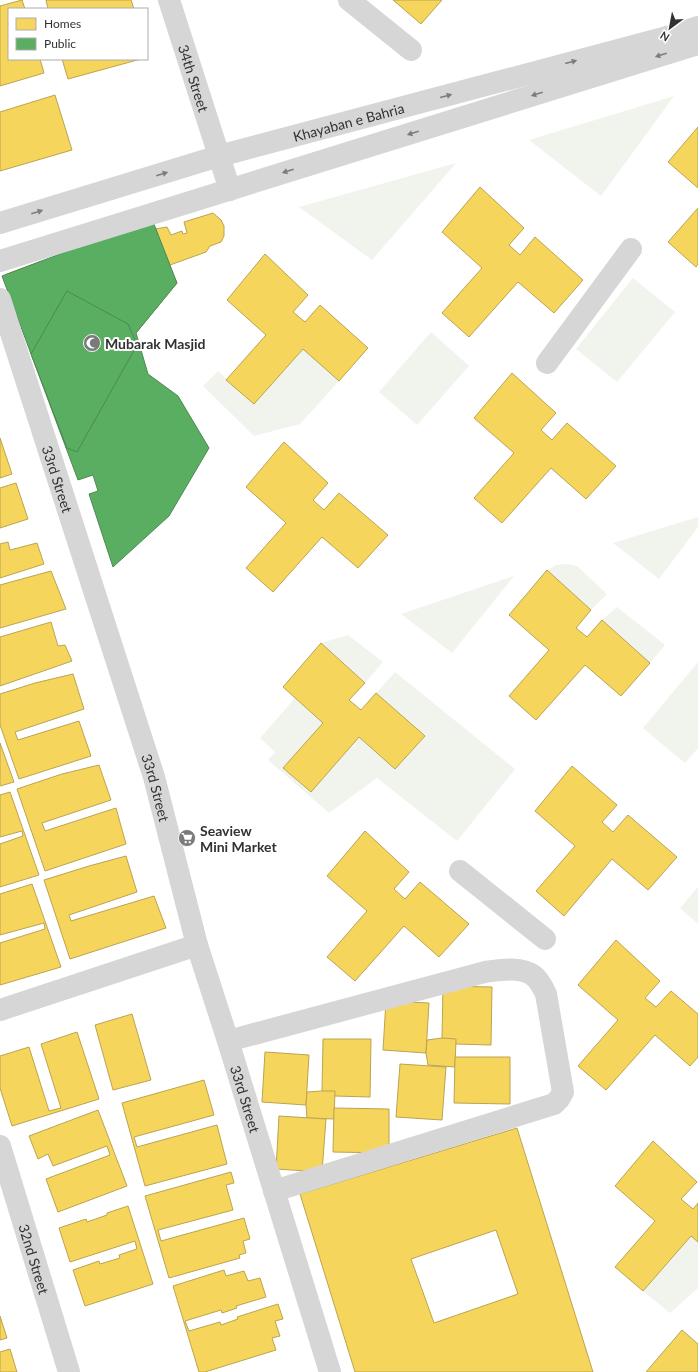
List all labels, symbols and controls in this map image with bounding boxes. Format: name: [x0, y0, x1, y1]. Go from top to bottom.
legend: [8, 8, 148, 60]
north arrow: [650, 8, 690, 48]
text: Homes: [44, 16, 81, 31]
text: N: [657, 29, 671, 45]
text: Public: [44, 36, 76, 51]
street label: 34th Street: [175, 42, 213, 114]
one-way arrow: [654, 52, 666, 58]
one-way arrow: [565, 59, 578, 65]
one-way arrow: [530, 91, 542, 97]
one-way arrow: [440, 93, 452, 99]
street label: Khayaban e Bahria: [291, 99, 406, 145]
one-way arrow: [406, 130, 418, 136]
one-way arrow: [282, 168, 294, 174]
one-way arrow: [156, 171, 168, 177]
one-way arrow: [32, 209, 44, 215]
mosque icon: Mubarak Masjid: [82, 333, 102, 353]
place label: Mubarak Masjid: [105, 335, 206, 352]
street label: 33rd Street: [39, 443, 77, 515]
street label: 33rd Street: [139, 752, 174, 823]
place label: Seaview Mini Market: [200, 822, 277, 855]
supermarket icon: Seaview Mini Market: [177, 828, 197, 848]
street label: 33rd Street: [227, 1063, 264, 1134]
street label: 32nd Street: [16, 1222, 53, 1296]

